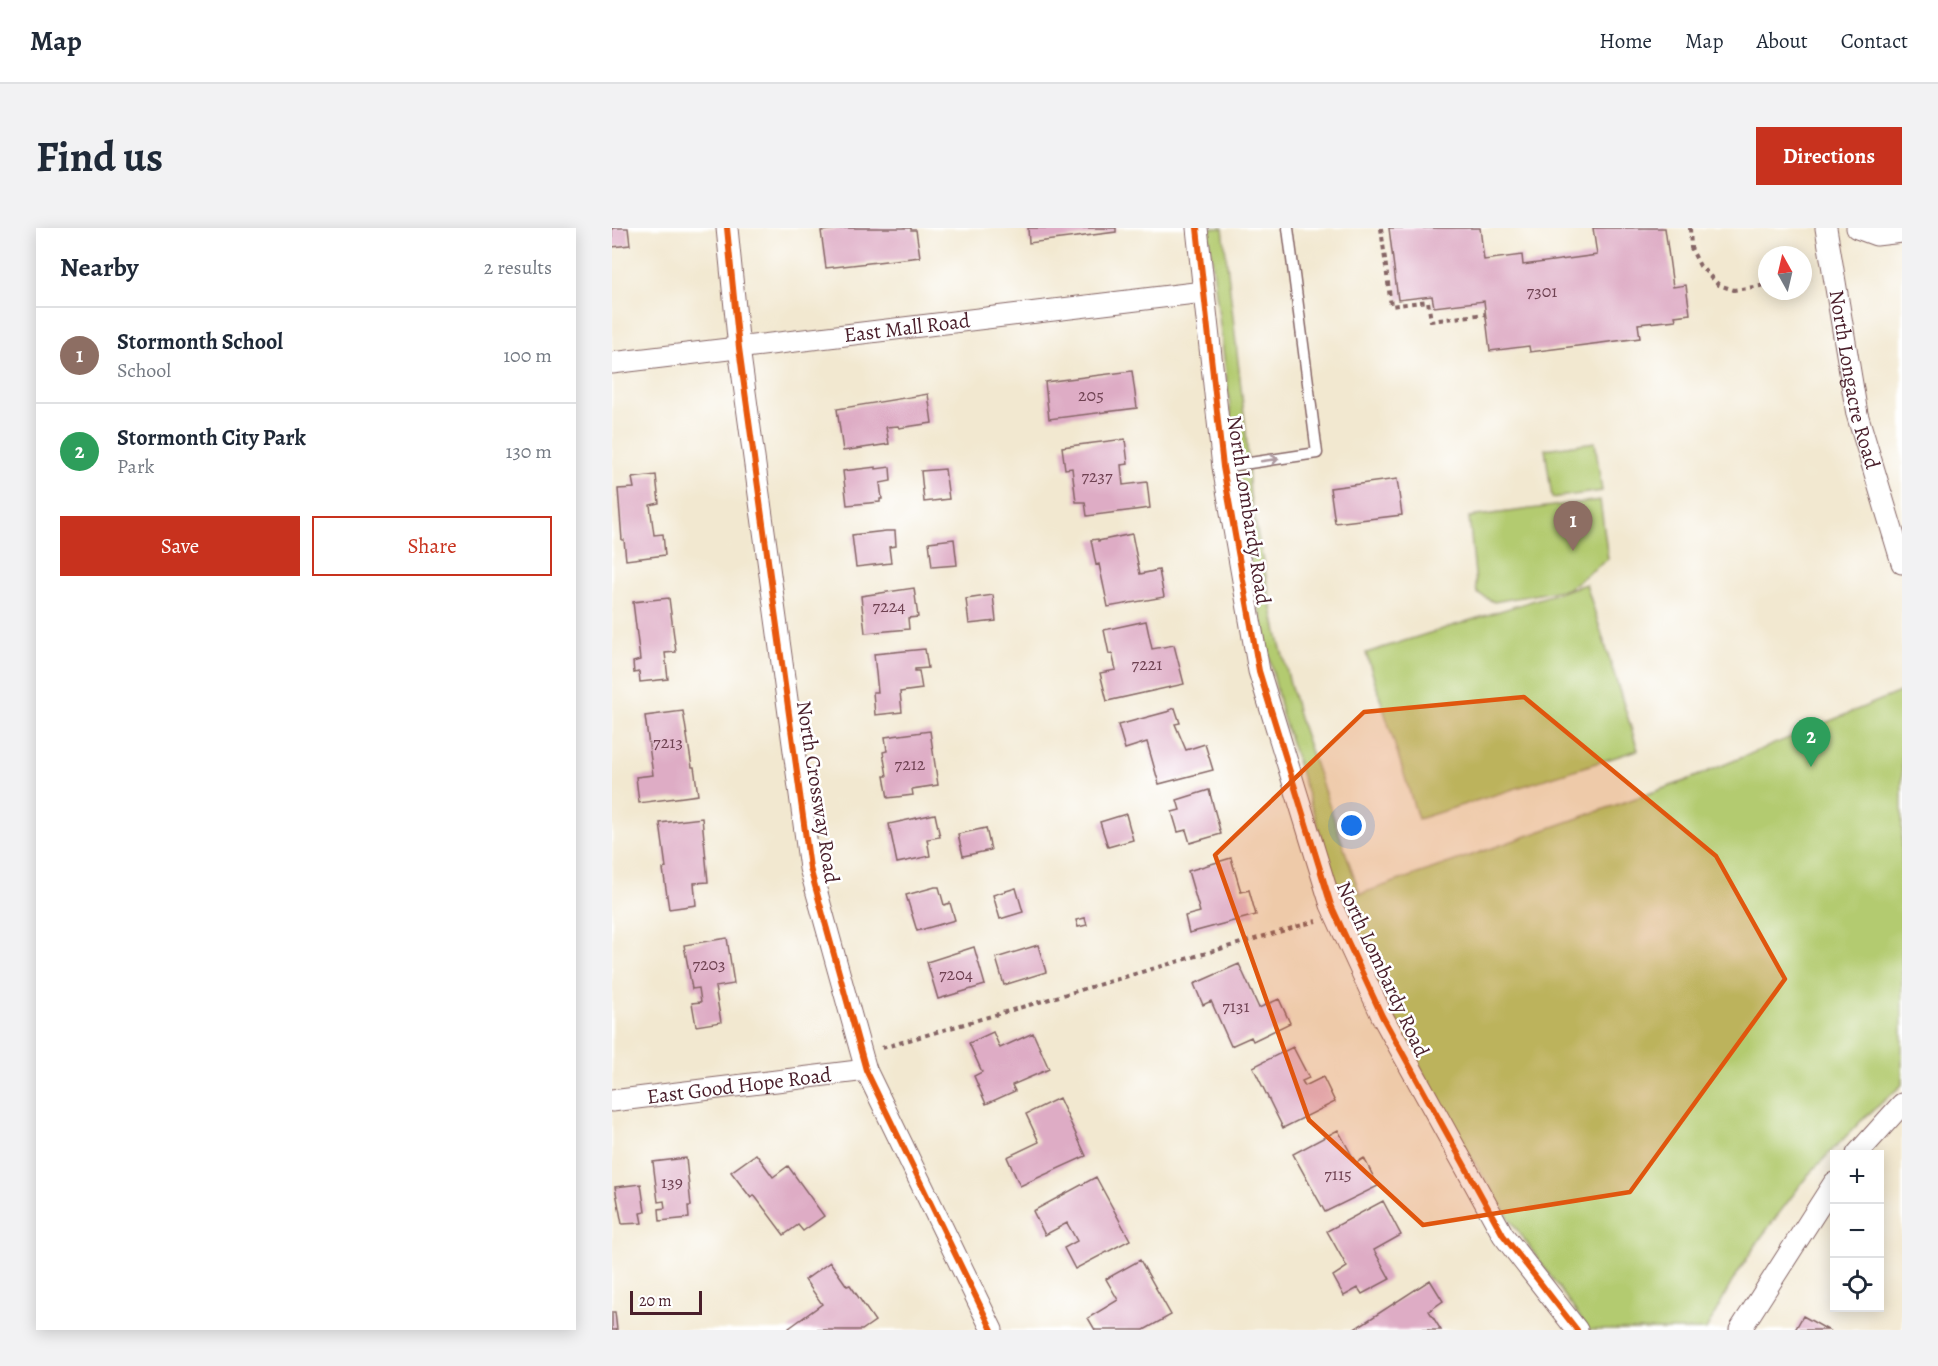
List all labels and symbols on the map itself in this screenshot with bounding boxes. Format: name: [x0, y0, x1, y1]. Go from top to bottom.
north arrow: [1758, 246, 1812, 300]
house number: 7301: [1527, 279, 1557, 303]
street label: North Longacre Road: [1823, 288, 1887, 473]
street label: East Mall Road: [842, 306, 972, 349]
house number: 205: [1078, 383, 1104, 407]
street label: North Lombardy Road: [1220, 414, 1278, 607]
one-way arrow: [1260, 454, 1279, 465]
house number: 7237: [1081, 464, 1113, 488]
pin: 1: [1554, 502, 1592, 551]
house number: 7224: [873, 594, 905, 618]
house number: 7221: [1132, 652, 1162, 676]
street label: North Crossway Road: [790, 699, 846, 886]
pin: 2: [1792, 718, 1830, 767]
house number: 7213: [653, 730, 683, 754]
house number: 7212: [895, 752, 926, 776]
your location: [1337, 811, 1366, 840]
street label: North Lombardy Road: [1330, 877, 1436, 1062]
house number: 7203: [692, 952, 726, 976]
house number: 7204: [939, 962, 973, 986]
house number: 7131: [1222, 994, 1250, 1018]
street label: East Good Hope Road: [645, 1060, 834, 1111]
house number: 7115: [1324, 1162, 1352, 1186]
house number: 139: [661, 1170, 683, 1194]
scale bar: [630, 1288, 702, 1316]

